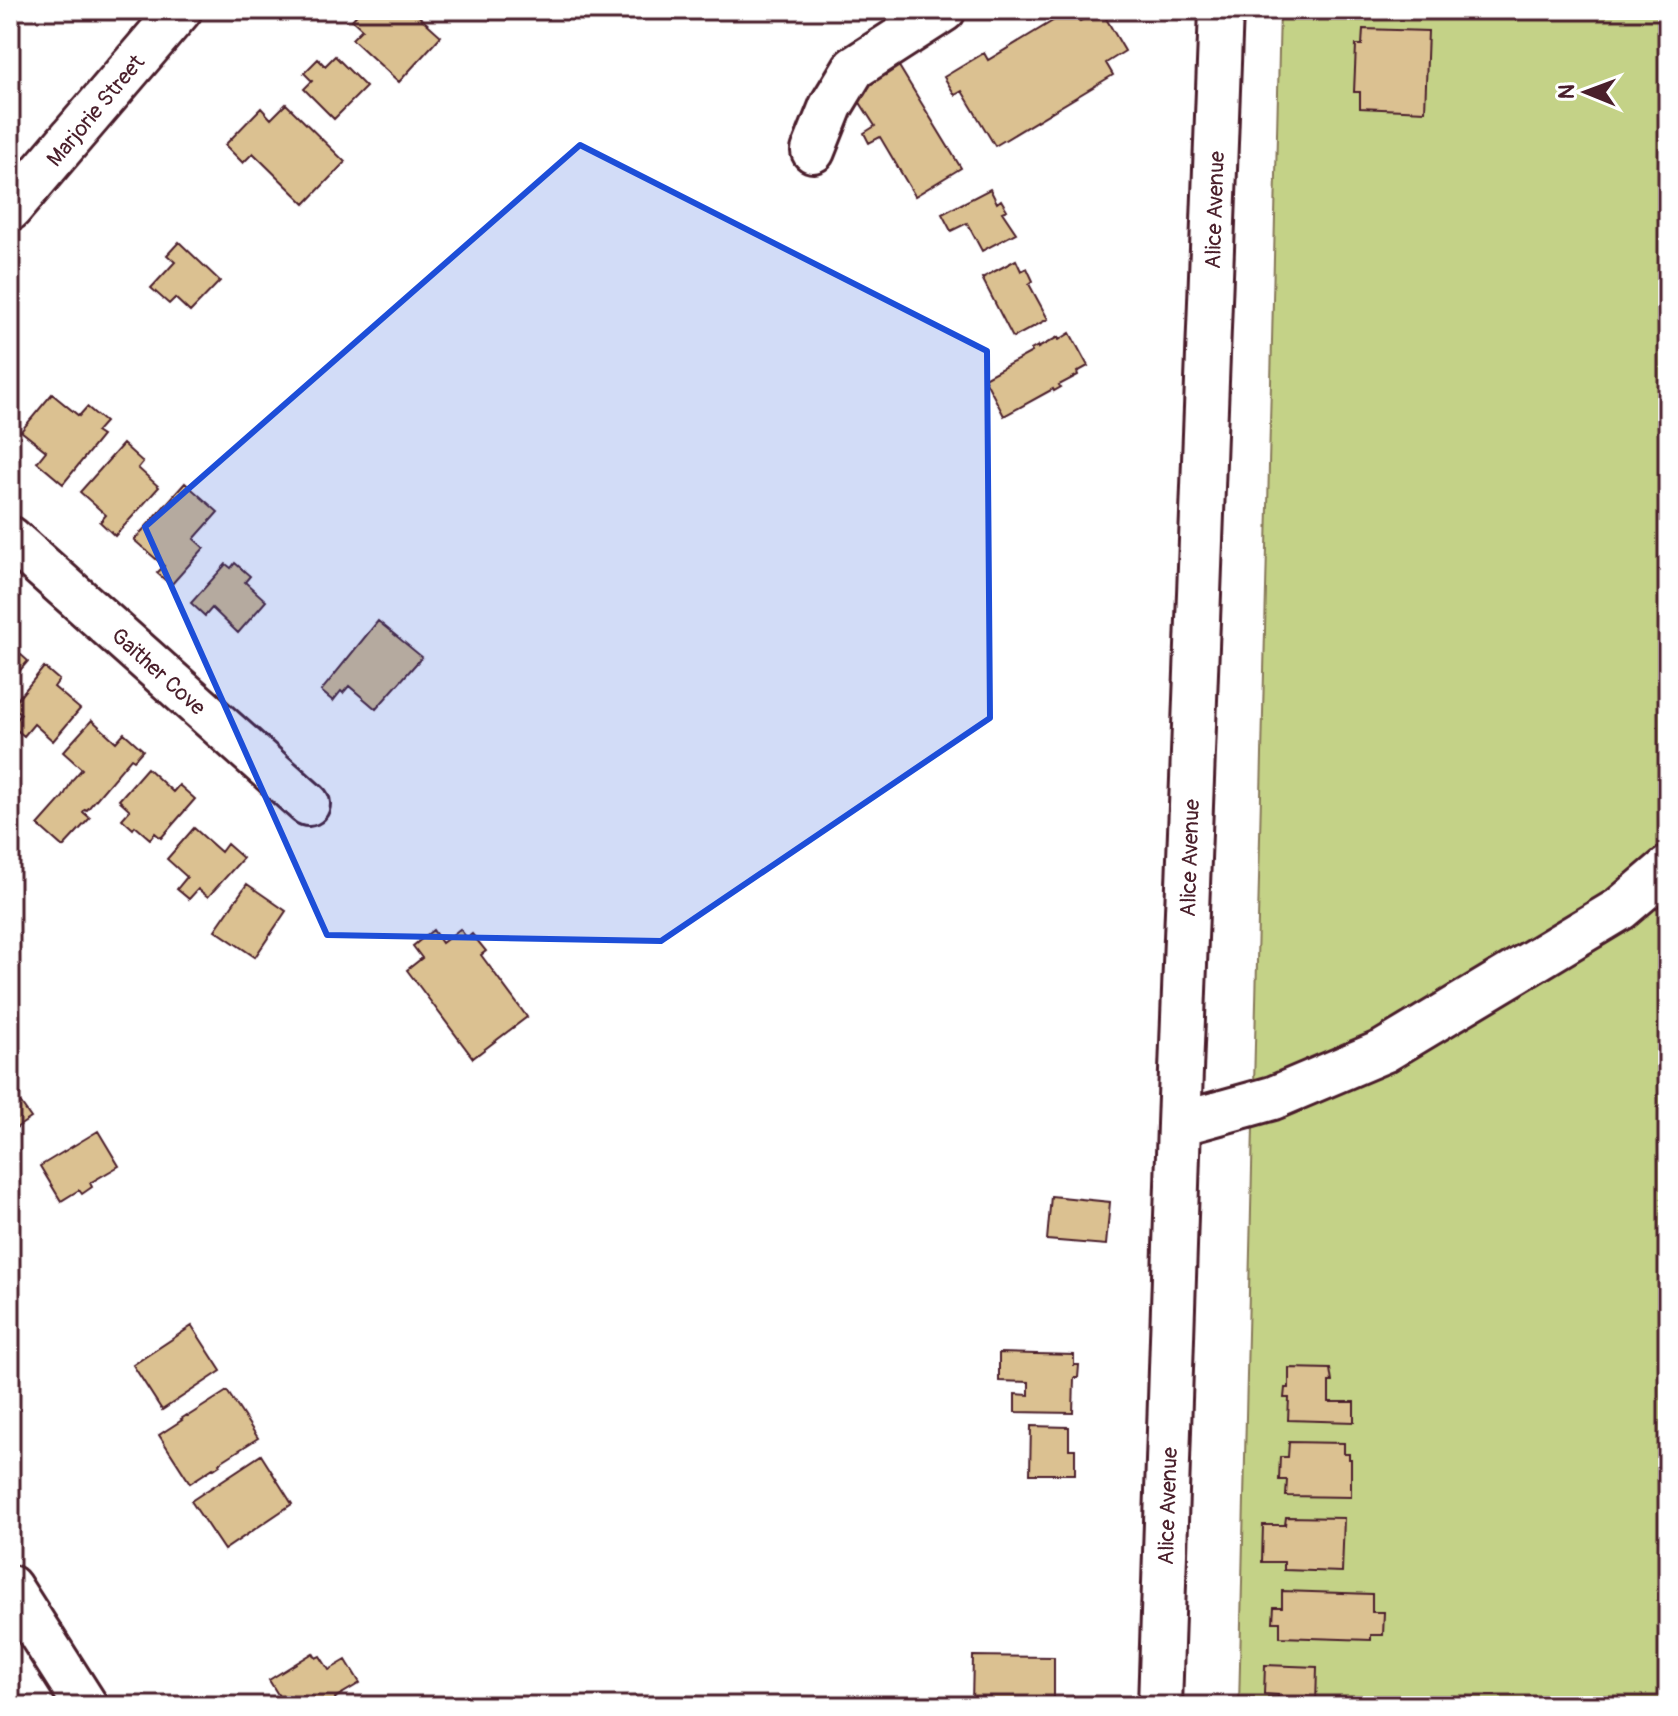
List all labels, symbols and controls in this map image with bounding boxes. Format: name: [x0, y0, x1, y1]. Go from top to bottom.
street label: Marjorie Street: [41, 49, 151, 172]
north arrow: [1546, 52, 1626, 132]
text: N: [1553, 84, 1581, 99]
street label: Alice Avenue: [1199, 151, 1231, 269]
street label: Gaither Cove: [105, 622, 211, 722]
street label: Alice Avenue: [1174, 799, 1206, 917]
street label: Alice Avenue: [1152, 1447, 1184, 1565]

